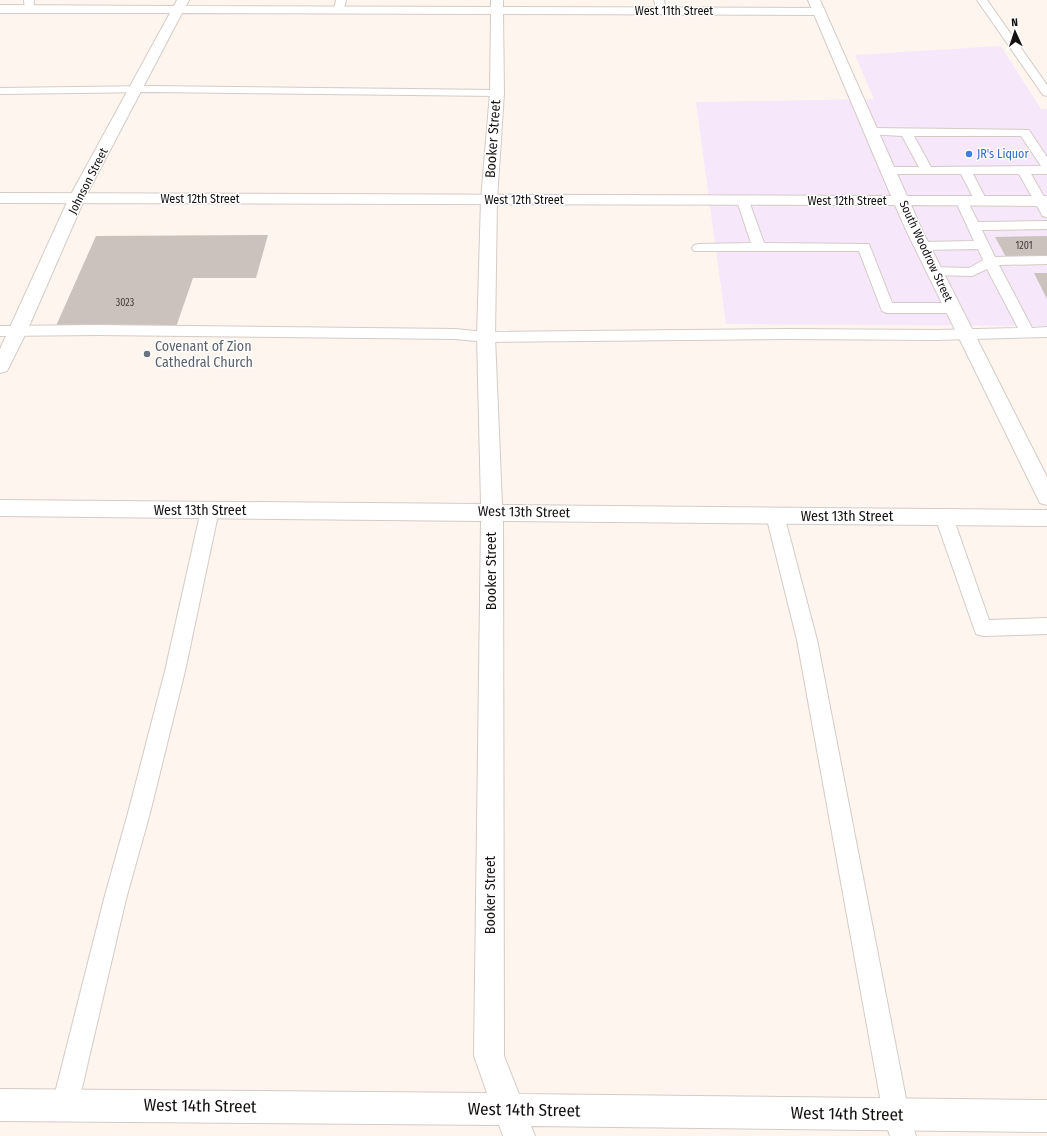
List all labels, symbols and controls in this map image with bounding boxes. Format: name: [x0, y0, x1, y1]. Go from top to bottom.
street label: West 11th Street: [635, 4, 713, 18]
north arrow: [995, 12, 1035, 52]
text: N: [1011, 16, 1018, 29]
street label: Booker Street: [482, 99, 504, 179]
street label: Johnson Street: [65, 146, 111, 216]
place label: JR's Liquor: [977, 147, 1029, 161]
marker: JR's Liquor: [964, 149, 974, 159]
street label: West 12th Street: [160, 192, 240, 206]
street label: West 12th Street: [484, 193, 564, 207]
street label: West 12th Street: [807, 194, 887, 208]
street label: South Woodrow Street: [896, 198, 956, 304]
house number: 1201: [1015, 240, 1033, 252]
house number: 3023: [116, 297, 135, 309]
place label: Covenant of Zion Cathedral Church: [155, 338, 253, 371]
marker: Covenant of Zion Cathedral Church: [142, 349, 152, 359]
street label: West 13th Street: [154, 502, 247, 519]
street label: West 13th Street: [478, 503, 571, 521]
street label: West 13th Street: [801, 508, 894, 525]
street label: Booker Street: [483, 531, 500, 610]
street label: Booker Street: [482, 855, 499, 934]
street label: West 14th Street: [143, 1095, 257, 1117]
street label: West 14th Street: [467, 1099, 581, 1121]
street label: West 14th Street: [790, 1103, 904, 1125]

